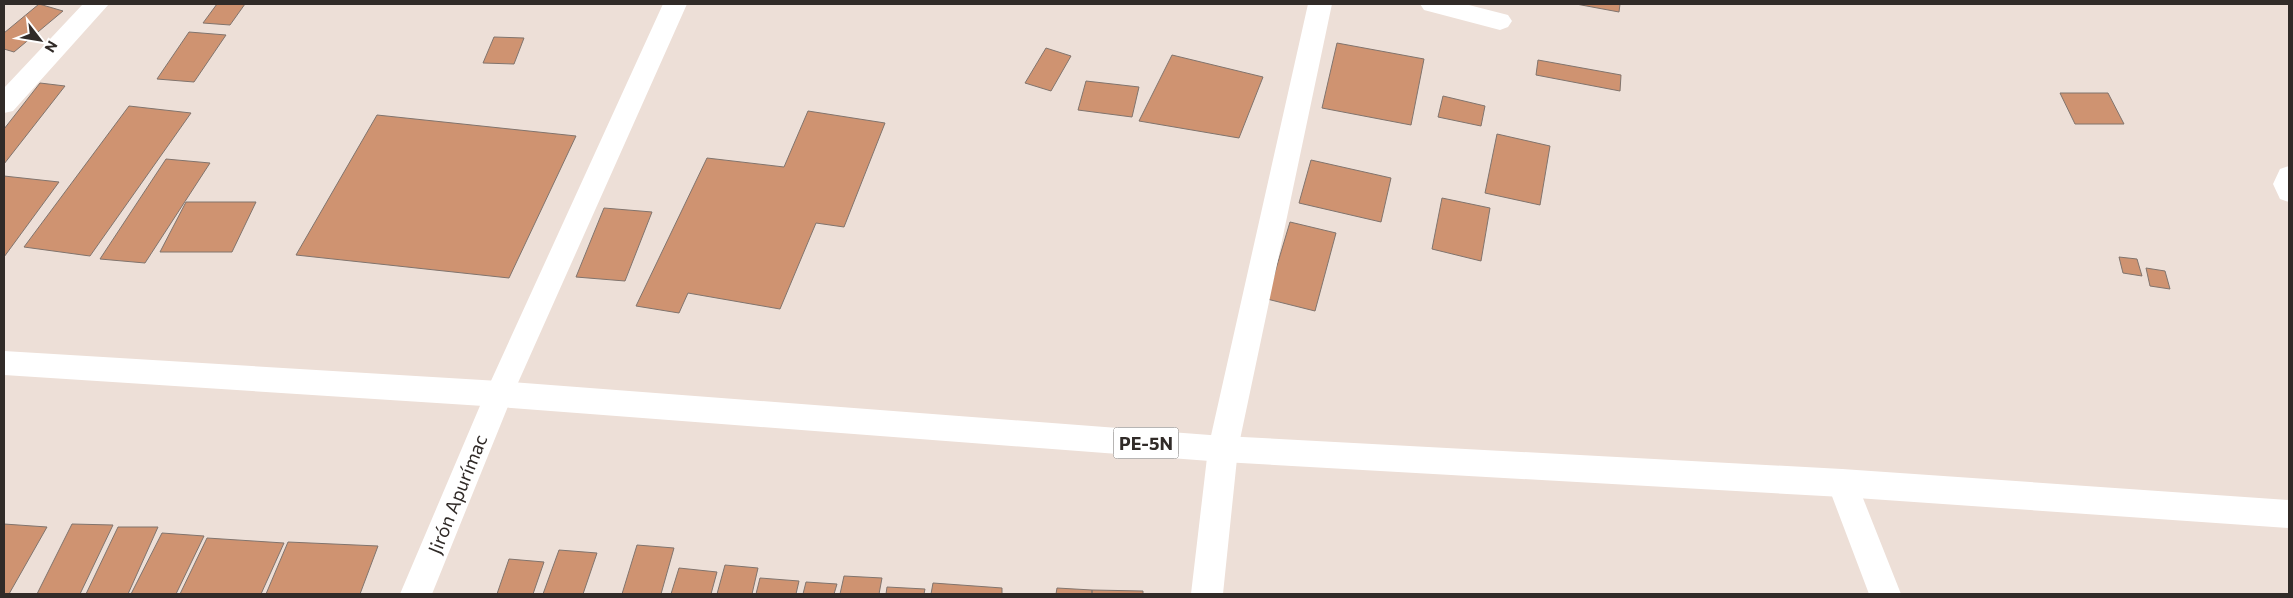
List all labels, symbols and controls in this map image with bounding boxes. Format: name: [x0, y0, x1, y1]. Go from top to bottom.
north arrow: [15, 15, 65, 65]
text: N: [42, 38, 62, 56]
road number: PE-5N: [1114, 428, 1178, 458]
street label: Jirón Apurímac: [423, 431, 491, 557]

